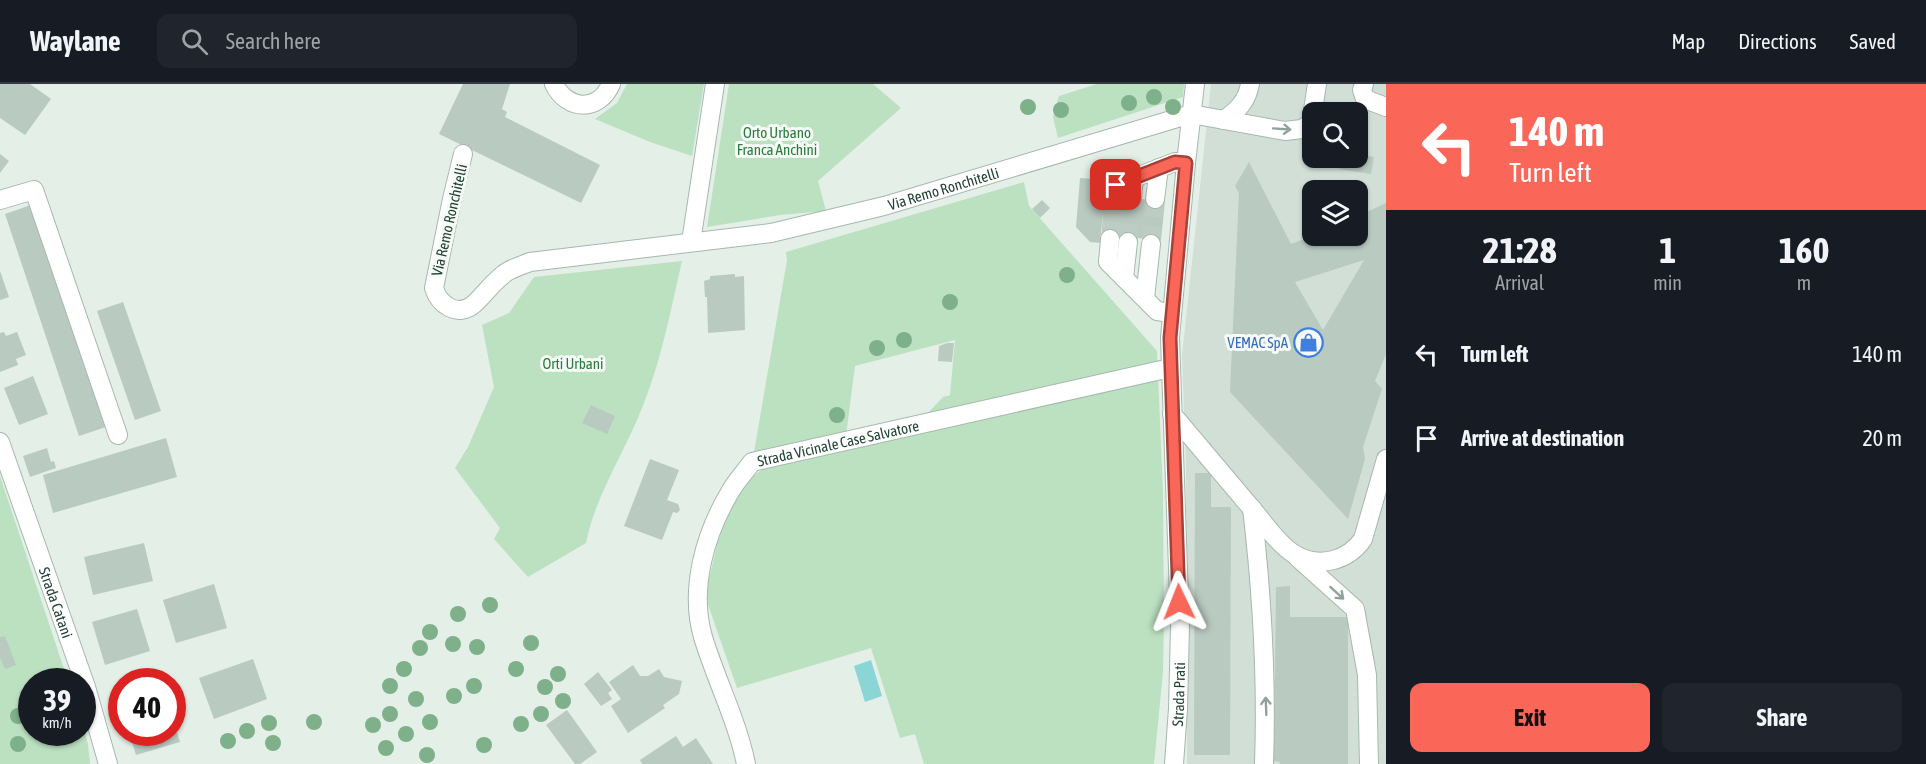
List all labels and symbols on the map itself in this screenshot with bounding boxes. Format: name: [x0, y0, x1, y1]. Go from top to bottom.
park label: Orto Urbano Franca Anchini: [737, 124, 817, 158]
one-way arrow: [1272, 124, 1291, 135]
pin: [1090, 159, 1141, 210]
street label: Via Remo Ronchitelli: [428, 162, 470, 278]
street label: Via Remo Ronchitelli: [886, 164, 1001, 213]
shop icon: VEMAC SpA: [1293, 326, 1325, 358]
place label: VEMAC SpA: [1227, 334, 1289, 351]
park label: Orti Urbani: [543, 355, 603, 372]
street label: Strada Vicinale Case Salvatore: [755, 416, 921, 469]
street label: Strada Catani: [36, 565, 77, 640]
position arrow: [1147, 570, 1211, 634]
one-way arrow: [1329, 586, 1344, 600]
street label: Strada Prati: [1168, 662, 1188, 727]
speed limit sign: 40: [108, 668, 186, 746]
one-way arrow: [1260, 696, 1271, 716]

